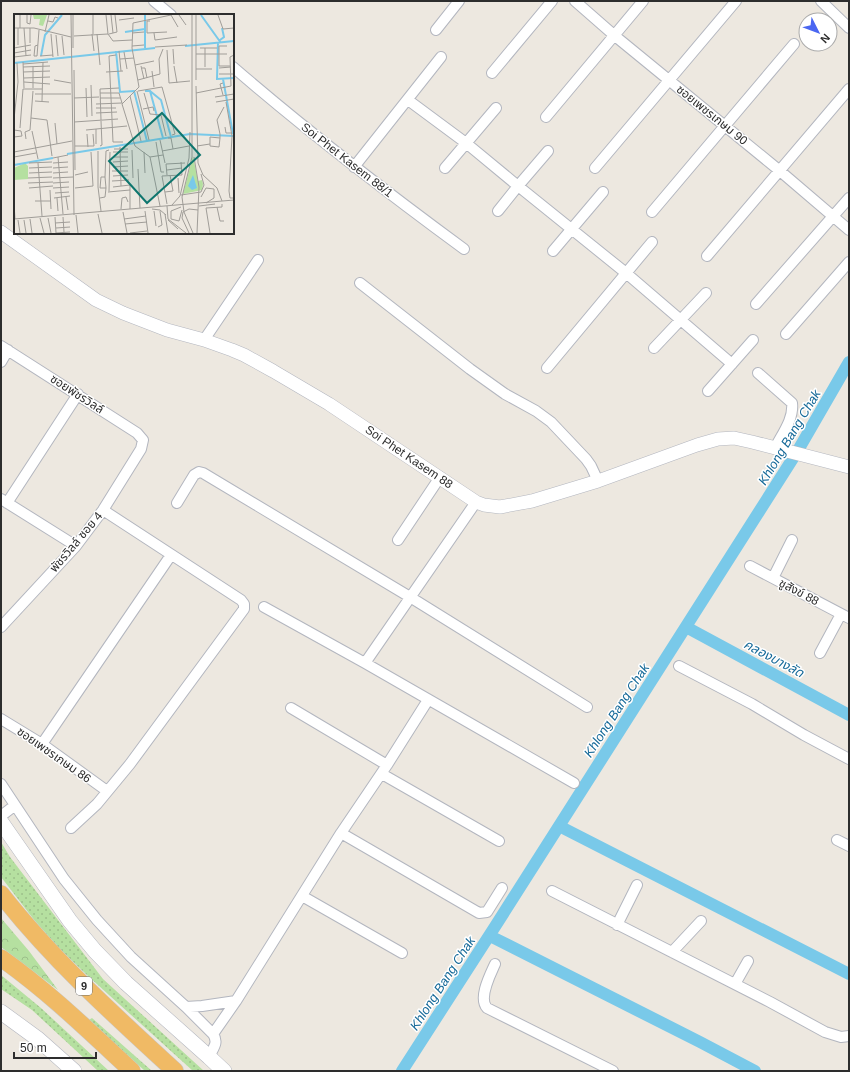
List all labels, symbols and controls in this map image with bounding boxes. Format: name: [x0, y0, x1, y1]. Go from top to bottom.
north arrow: [798, 12, 838, 52]
inset map: [14, 14, 234, 234]
text: N: [818, 32, 833, 46]
street label: ซอยเพชรเกษม 90: [674, 82, 751, 148]
street label: Soi Phet Kasem 88/1: [298, 120, 396, 200]
street label: ซอยพัชรวิลล์: [48, 371, 106, 417]
water label: Khlong Bang Chak: [755, 386, 825, 488]
street label: Soi Phet Kasem 88: [363, 422, 456, 492]
street label: พัชรวิลล์ ซอย 4: [47, 509, 105, 575]
street label: ชูสังข์ 88: [777, 576, 822, 608]
water label: คลองบางลัด: [741, 636, 807, 681]
water label: Khlong Bang Chak: [581, 659, 653, 760]
street label: ซอยเพชรเกษม 86: [14, 724, 94, 786]
water label: Khlong Bang Chak: [407, 932, 479, 1033]
road number: 9: [76, 977, 92, 995]
scale bar: [14, 1034, 96, 1060]
text: 50 m: [20, 1041, 47, 1055]

